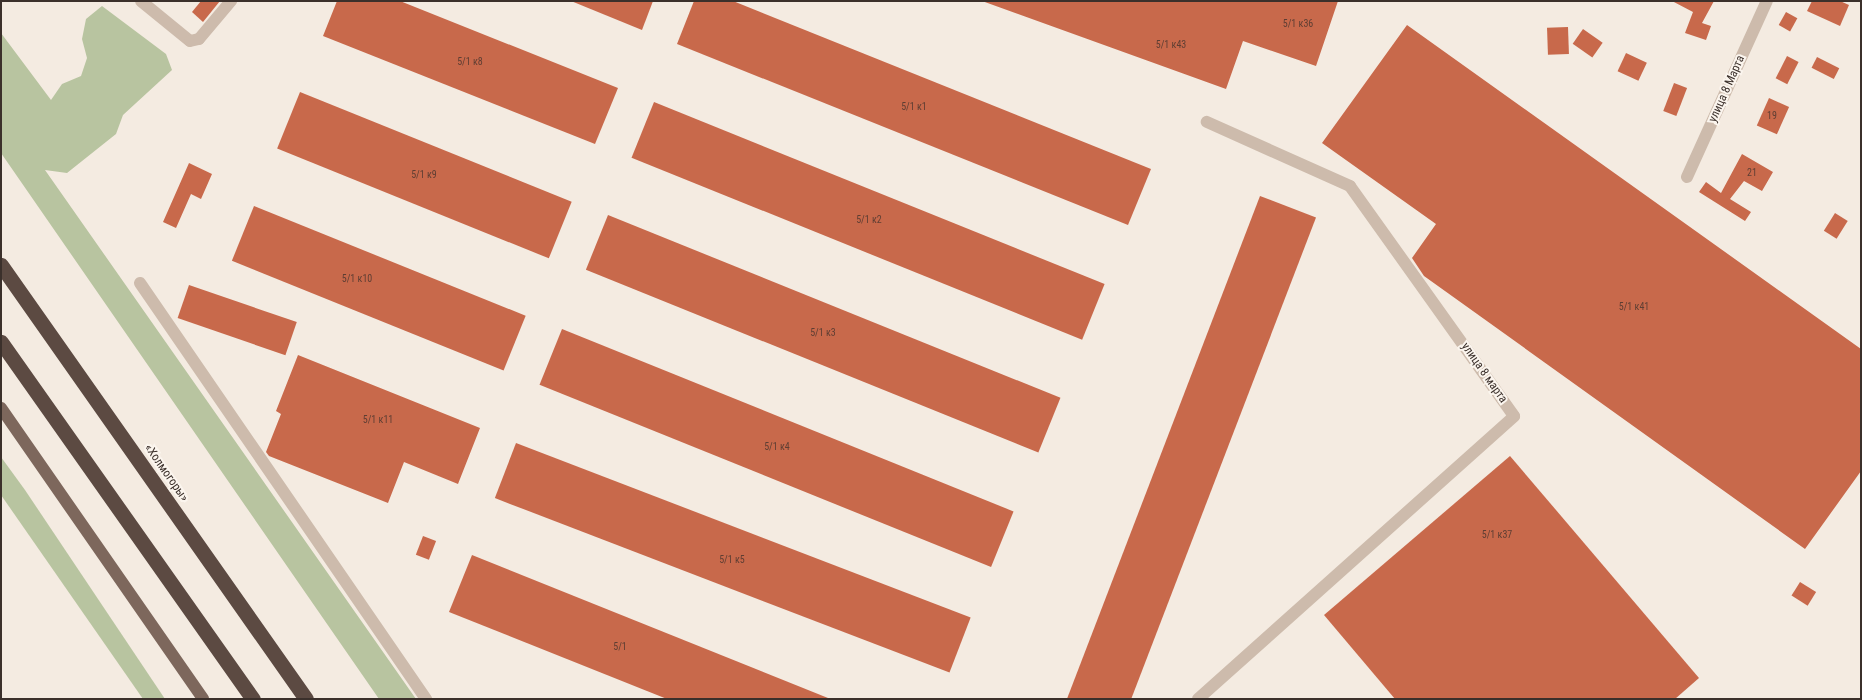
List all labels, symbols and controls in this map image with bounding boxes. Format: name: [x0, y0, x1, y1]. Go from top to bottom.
house number: 5/1 к36: [1283, 18, 1313, 30]
house number: 5/1 к43: [1156, 39, 1186, 51]
street label: улица 8 Марта: [1706, 53, 1748, 125]
house number: 5/1 к8: [457, 56, 483, 68]
house number: 5/1 к1: [901, 101, 927, 113]
house number: 19: [1767, 110, 1777, 122]
house number: 21: [1747, 167, 1757, 179]
house number: 5/1 к9: [411, 169, 437, 181]
house number: 5/1 к2: [856, 214, 882, 226]
house number: 5/1 к10: [342, 273, 372, 285]
house number: 5/1 к41: [1619, 301, 1649, 313]
house number: 5/1 к3: [810, 327, 836, 339]
street label: улица 8 марта: [1458, 340, 1510, 406]
house number: 5/1 к11: [363, 414, 393, 426]
house number: 5/1 к4: [764, 441, 790, 453]
street label: «Холмогоры»: [141, 442, 191, 504]
house number: 5/1 к37: [1482, 529, 1512, 541]
house number: 5/1 к5: [719, 554, 745, 566]
house number: 5/1: [613, 641, 627, 653]

